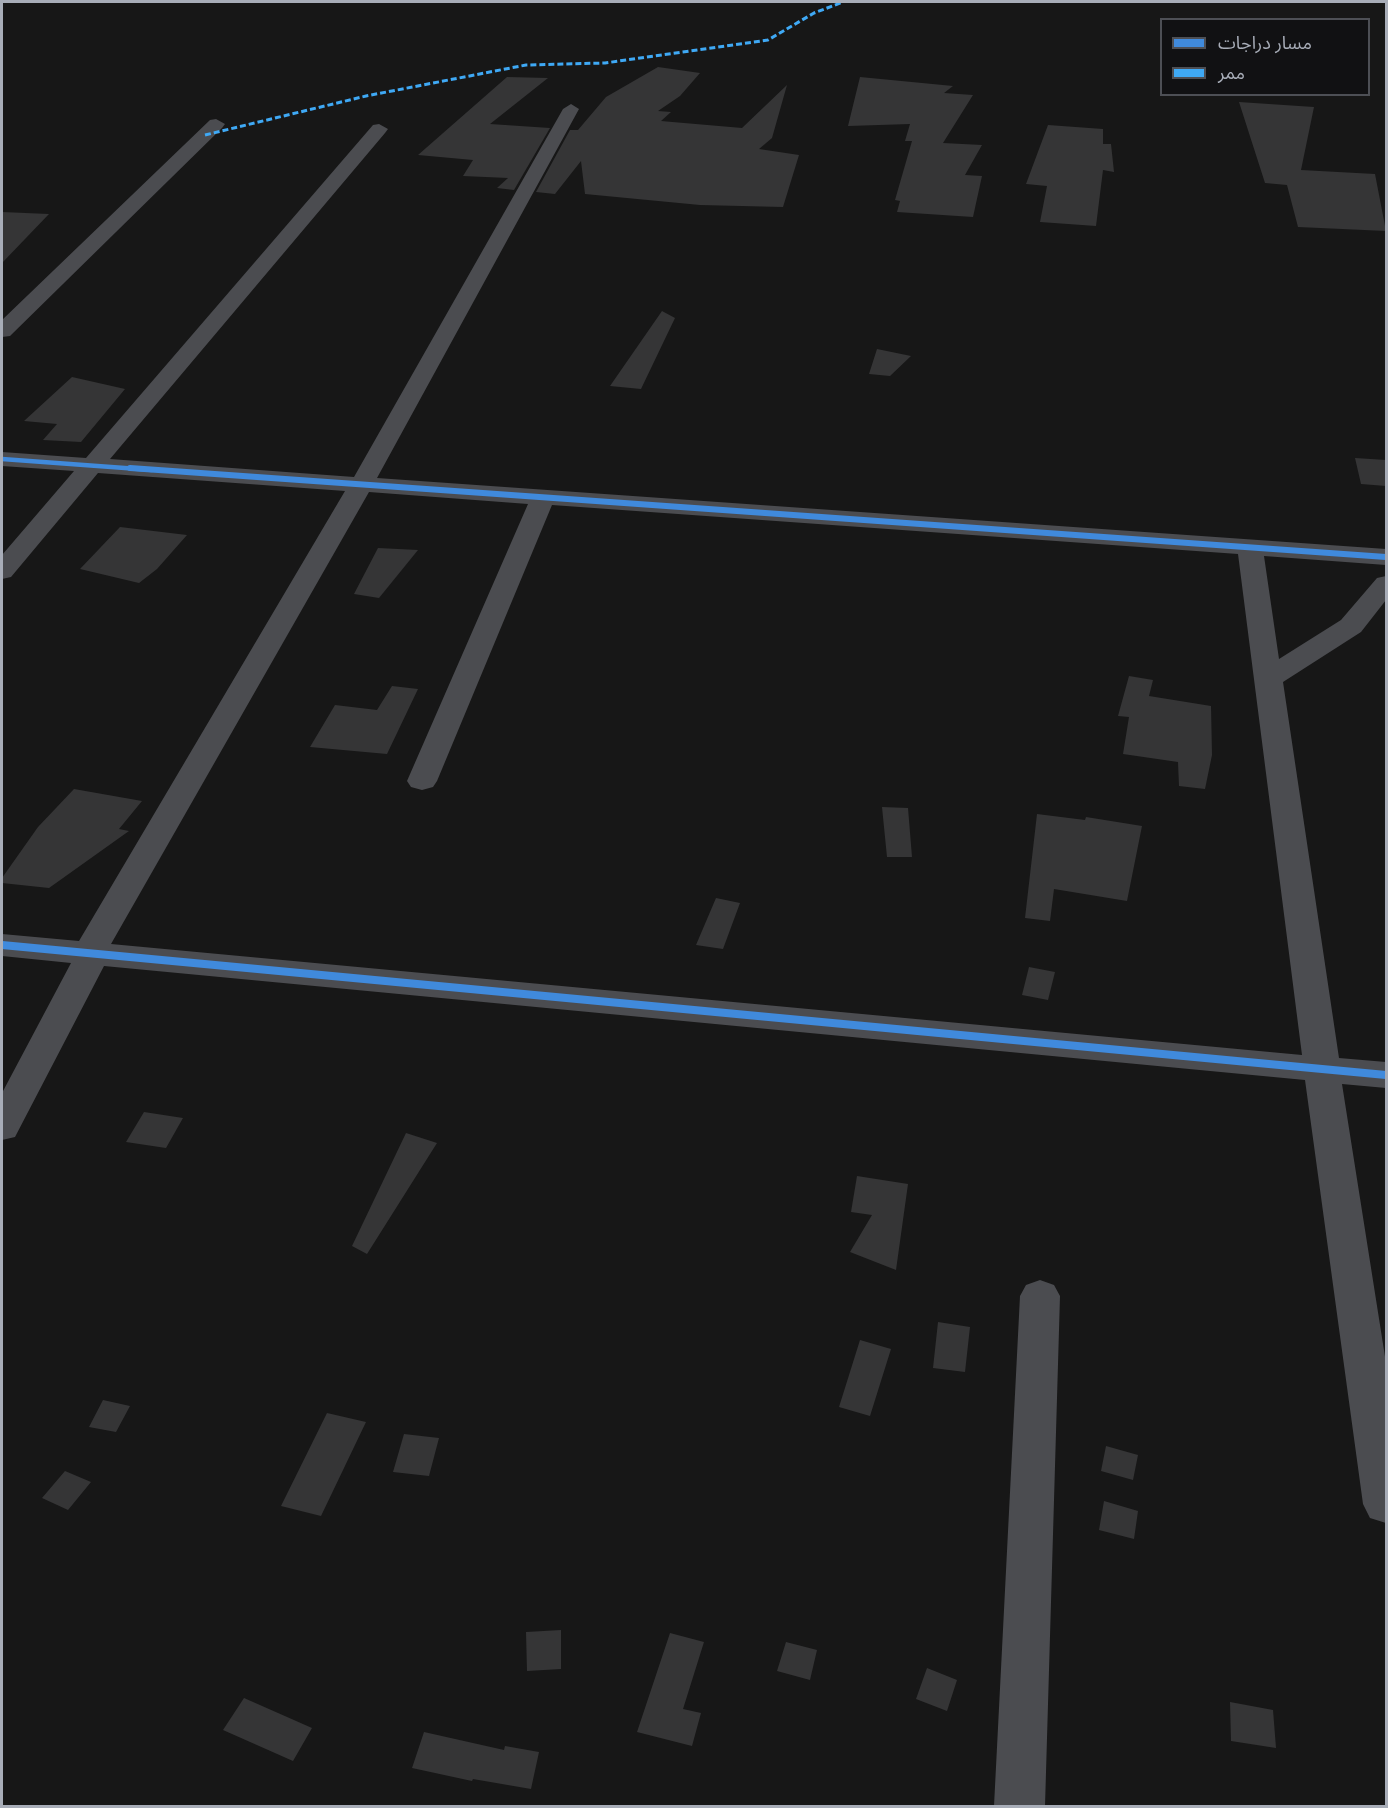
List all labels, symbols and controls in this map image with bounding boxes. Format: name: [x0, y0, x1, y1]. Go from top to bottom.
legend: [1160, 18, 1370, 96]
text: مسار دراجات: [1218, 31, 1312, 53]
text: ممر: [1218, 61, 1245, 83]

